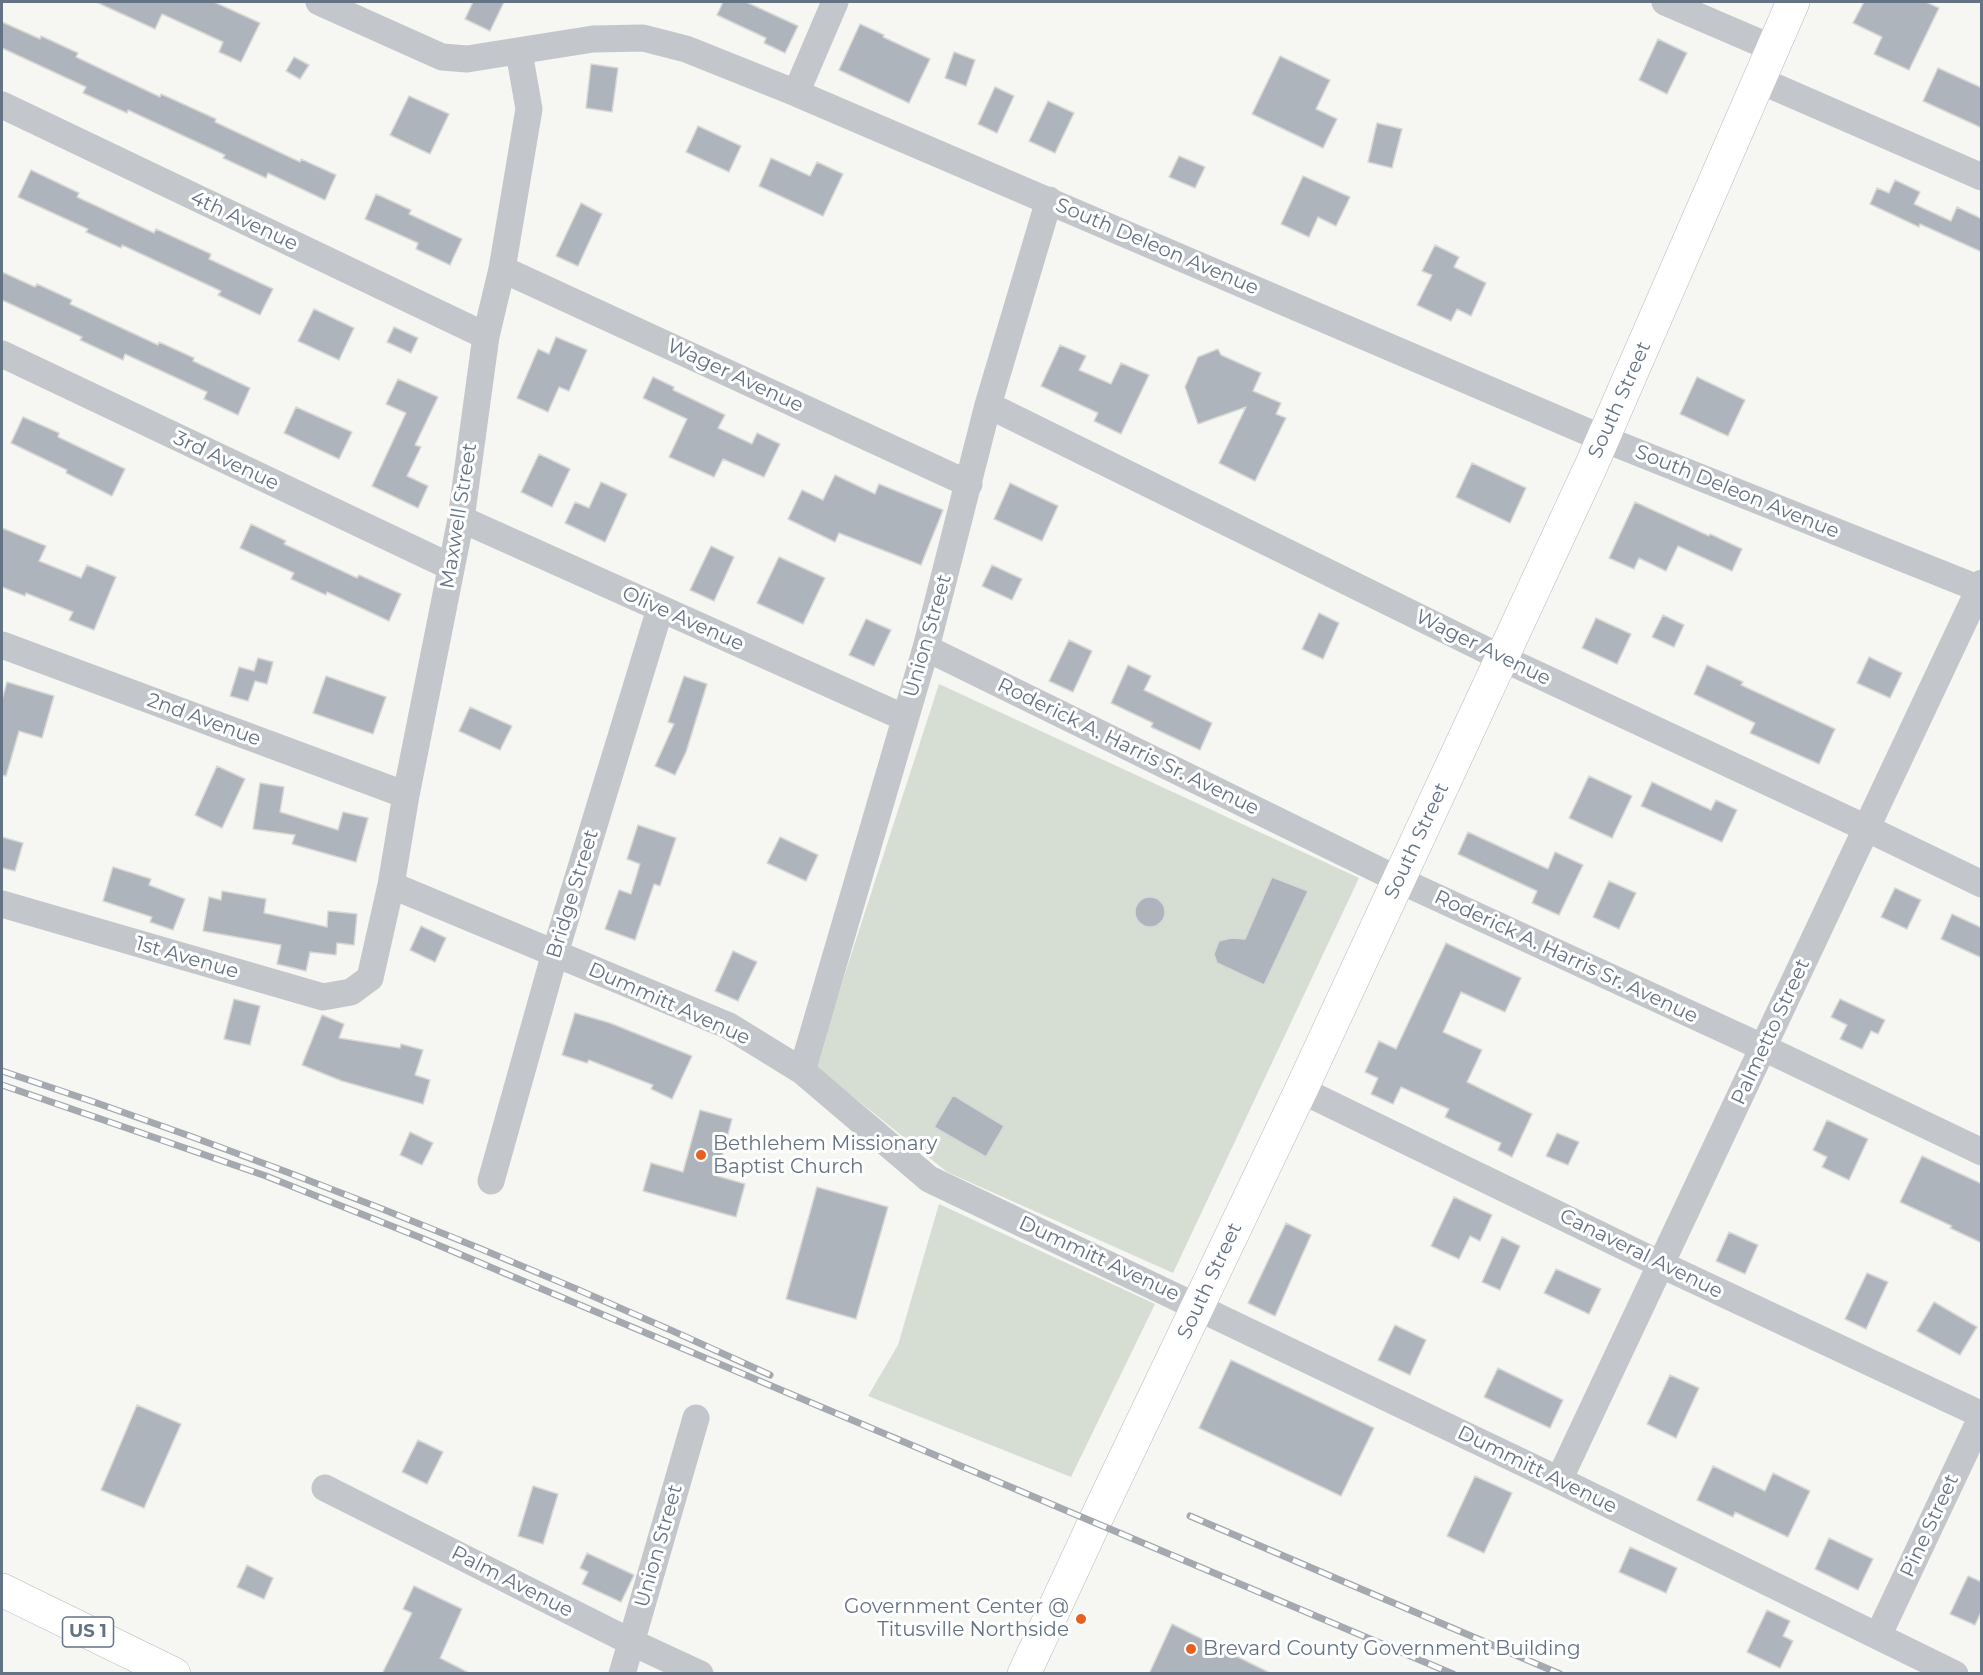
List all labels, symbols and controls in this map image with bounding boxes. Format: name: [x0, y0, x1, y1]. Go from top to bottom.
street label: 4th Avenue: [187, 186, 301, 256]
street label: South Deleon Avenue: [1052, 193, 1262, 301]
street label: Wager Avenue: [663, 334, 807, 418]
street label: South Street: [1583, 338, 1657, 462]
street label: 3rd Avenue: [170, 426, 282, 496]
street label: South Deleon Avenue: [1631, 440, 1843, 544]
street label: Maxwell Street: [436, 442, 482, 590]
street label: Union Street: [899, 572, 957, 700]
street label: Olive Avenue: [618, 581, 748, 657]
street label: Wager Avenue: [1411, 605, 1555, 691]
street label: Roderick A. Harris Sr. Avenue: [993, 673, 1263, 821]
street label: 2nd Avenue: [144, 688, 264, 752]
street label: South Street: [1380, 779, 1454, 903]
street label: Bridge Street: [542, 827, 604, 961]
street label: Roderick A. Harris Sr. Avenue: [1430, 885, 1702, 1029]
street label: 1st Avenue: [133, 932, 241, 984]
street label: Palmetto Street: [1727, 955, 1815, 1109]
street label: Dummitt Avenue: [585, 958, 753, 1050]
place label: Bethlehem Missionary Baptist Church: [713, 1132, 937, 1179]
marker: Bethlehem Missionary Baptist Church: [694, 1148, 708, 1162]
street label: Canaveral Avenue: [1555, 1204, 1727, 1304]
street label: Dummitt Avenue: [1015, 1211, 1183, 1307]
street label: South Street: [1173, 1219, 1247, 1343]
street label: Dummitt Avenue: [1453, 1421, 1621, 1519]
street label: Pine Street: [1896, 1471, 1964, 1581]
street label: Union Street: [630, 1482, 688, 1610]
street label: Palm Avenue: [447, 1541, 577, 1623]
place label: Government Center @ Titusville Northside: [844, 1595, 1069, 1642]
marker: Government Center @ Titusville Northside: [1074, 1612, 1088, 1626]
road number: US 1: [62, 1617, 113, 1647]
place label: Brevard County Government Building: [1203, 1637, 1581, 1661]
marker: Brevard County Government Building: [1184, 1642, 1198, 1656]

